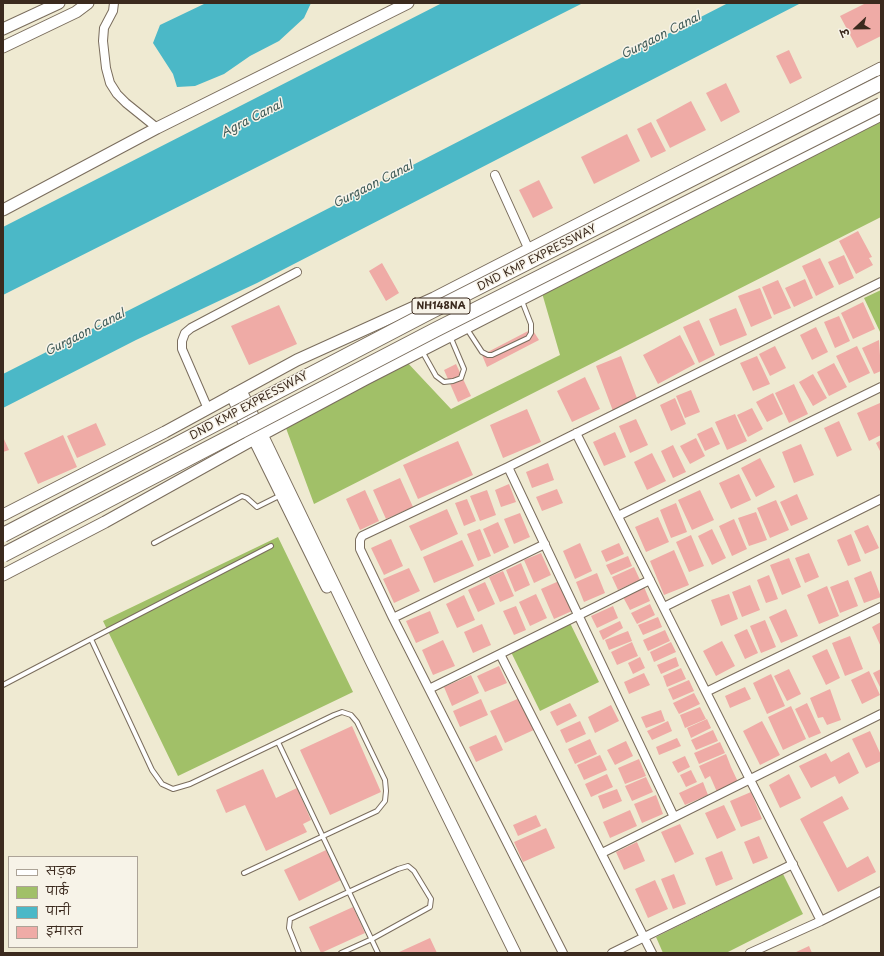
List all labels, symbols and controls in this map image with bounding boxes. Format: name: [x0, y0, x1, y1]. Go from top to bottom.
north arrow: [836, 8, 876, 48]
water label: Gurgaon Canal: [619, 10, 703, 62]
text: उ: [835, 26, 854, 39]
water label: Agra Canal: [219, 97, 285, 141]
water label: Gurgaon Canal: [331, 159, 415, 211]
street label: DND KMP EXPRESSWAY: [475, 222, 599, 294]
road number: NH148NA: [412, 298, 470, 314]
water label: Gurgaon Canal: [43, 307, 127, 359]
street label: DND KMP EXPRESSWAY: [187, 369, 311, 443]
legend: [8, 856, 138, 948]
text: सड़क: [46, 861, 76, 879]
text: पार्क: [46, 881, 69, 899]
text: पानी: [46, 901, 71, 919]
text: इमारत: [46, 921, 83, 939]

